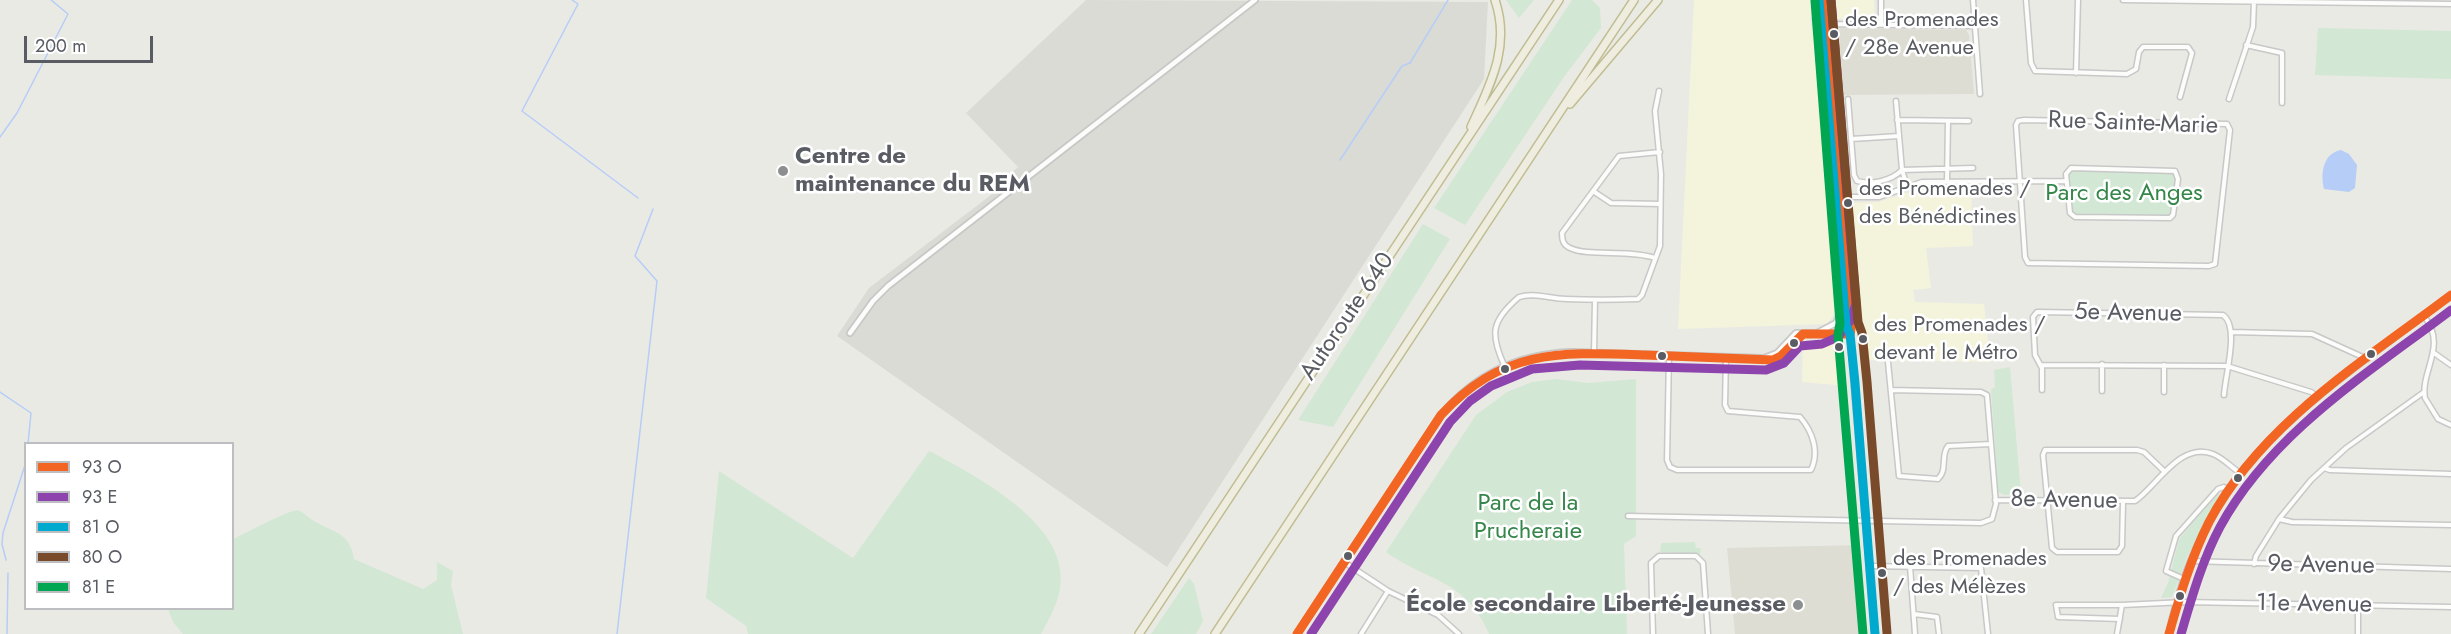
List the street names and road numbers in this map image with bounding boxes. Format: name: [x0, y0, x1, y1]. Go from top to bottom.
street label: Rue Sainte-Marie: [2047, 107, 2219, 141]
street label: Autoroute 640: [1295, 248, 1401, 386]
street label: 5e Avenue: [2074, 299, 2182, 329]
street label: 8e Avenue: [2010, 486, 2118, 516]
street label: 9e Avenue: [2267, 551, 2375, 581]
street label: 11e Avenue: [2256, 590, 2372, 620]

